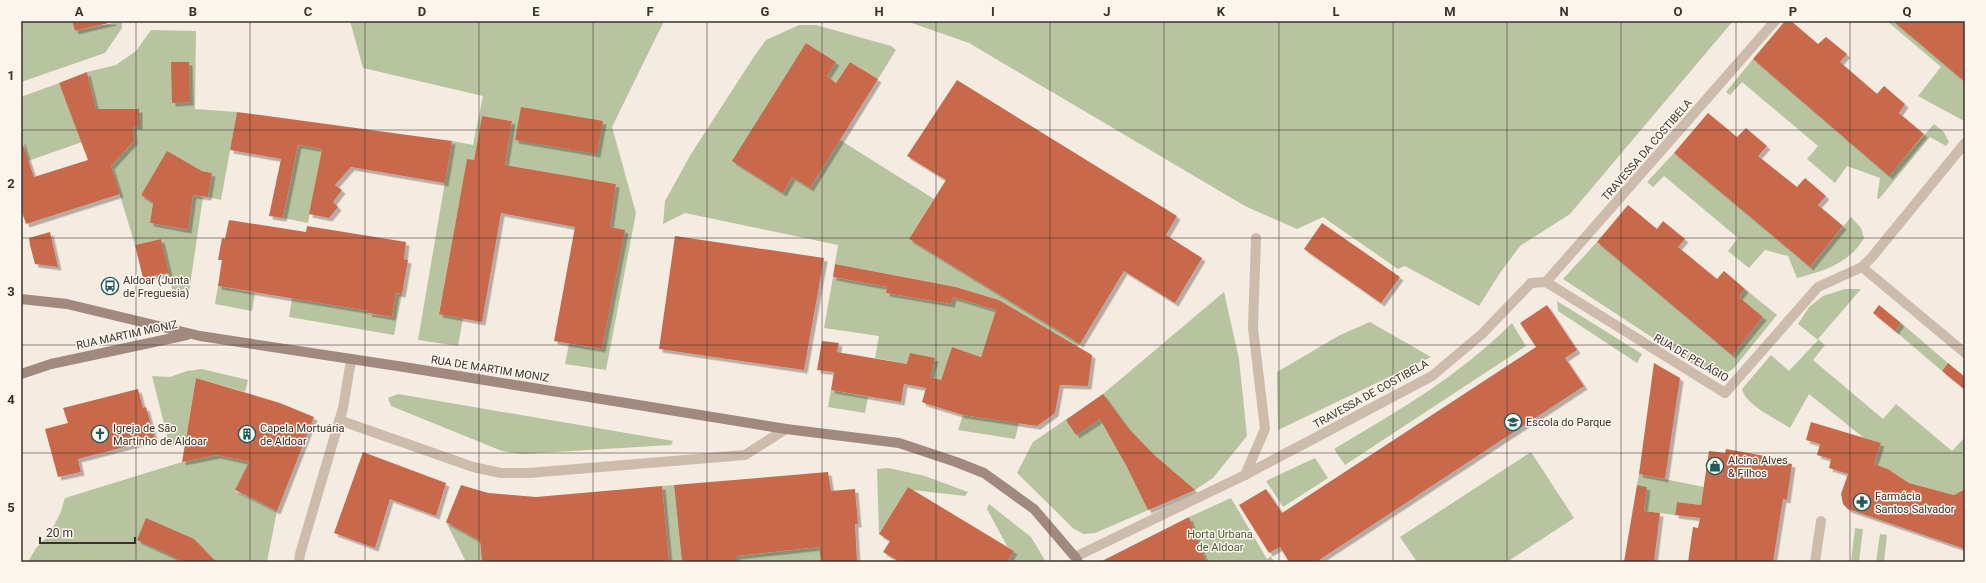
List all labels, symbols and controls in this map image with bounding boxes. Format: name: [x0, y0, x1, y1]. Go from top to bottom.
text: A: [75, 4, 84, 19]
text: B: [189, 4, 197, 19]
text: C: [304, 4, 313, 19]
text: D: [418, 4, 426, 19]
text: E: [532, 4, 540, 19]
text: F: [646, 4, 654, 19]
text: G: [761, 4, 770, 19]
text: H: [874, 4, 884, 19]
text: I: [991, 4, 995, 19]
text: J: [1103, 4, 1111, 19]
text: K: [1217, 4, 1226, 19]
text: L: [1332, 4, 1340, 19]
text: M: [1444, 4, 1456, 19]
text: N: [1559, 4, 1569, 19]
text: O: [1674, 4, 1683, 19]
text: P: [1789, 4, 1797, 19]
text: Q: [1903, 4, 1912, 19]
text: 1: [7, 68, 15, 83]
street label: TRAVESSA DA COSTIBELA: [1599, 96, 1695, 203]
text: 2: [7, 176, 15, 191]
place label: Aldoar (Junta de Freguesia): [123, 274, 190, 300]
bus stop icon: Aldoar (Junta de Freguesia): [100, 276, 120, 296]
text: 3: [7, 284, 15, 299]
street label: RUA MARTIM MONIZ: [75, 318, 179, 352]
street label: RUA DE PELÁGIO: [1651, 331, 1731, 385]
street label: RUA DE MARTIM MONIZ: [430, 353, 550, 385]
street label: TRAVESSA DE COSTIBELA: [1311, 357, 1432, 431]
text: 4: [7, 392, 15, 407]
school or university icon: Escola do Parque: [1503, 412, 1523, 432]
place label: Escola do Parque: [1526, 416, 1611, 429]
place label: Igreja de São Martinho de Aldoar: [113, 422, 207, 448]
place label: Capela Mortuária de Aldoar: [260, 422, 344, 448]
church icon: Igreja de São Martinho de Aldoar: [90, 424, 110, 444]
building icon: Capela Mortuária de Aldoar: [237, 424, 257, 444]
place label: Alcina Alves & Filhos: [1728, 454, 1788, 480]
shop icon: Alcina Alves & Filhos: [1705, 456, 1725, 476]
place label: Farmácia Santos Salvador: [1875, 490, 1955, 516]
pharmacy icon: Farmácia Santos Salvador: [1852, 492, 1872, 512]
text: 5: [7, 500, 15, 515]
scale bar: [40, 519, 135, 545]
text: 20 m: [46, 526, 73, 540]
park label: Horta Urbana de Aldoar: [1187, 528, 1253, 554]

